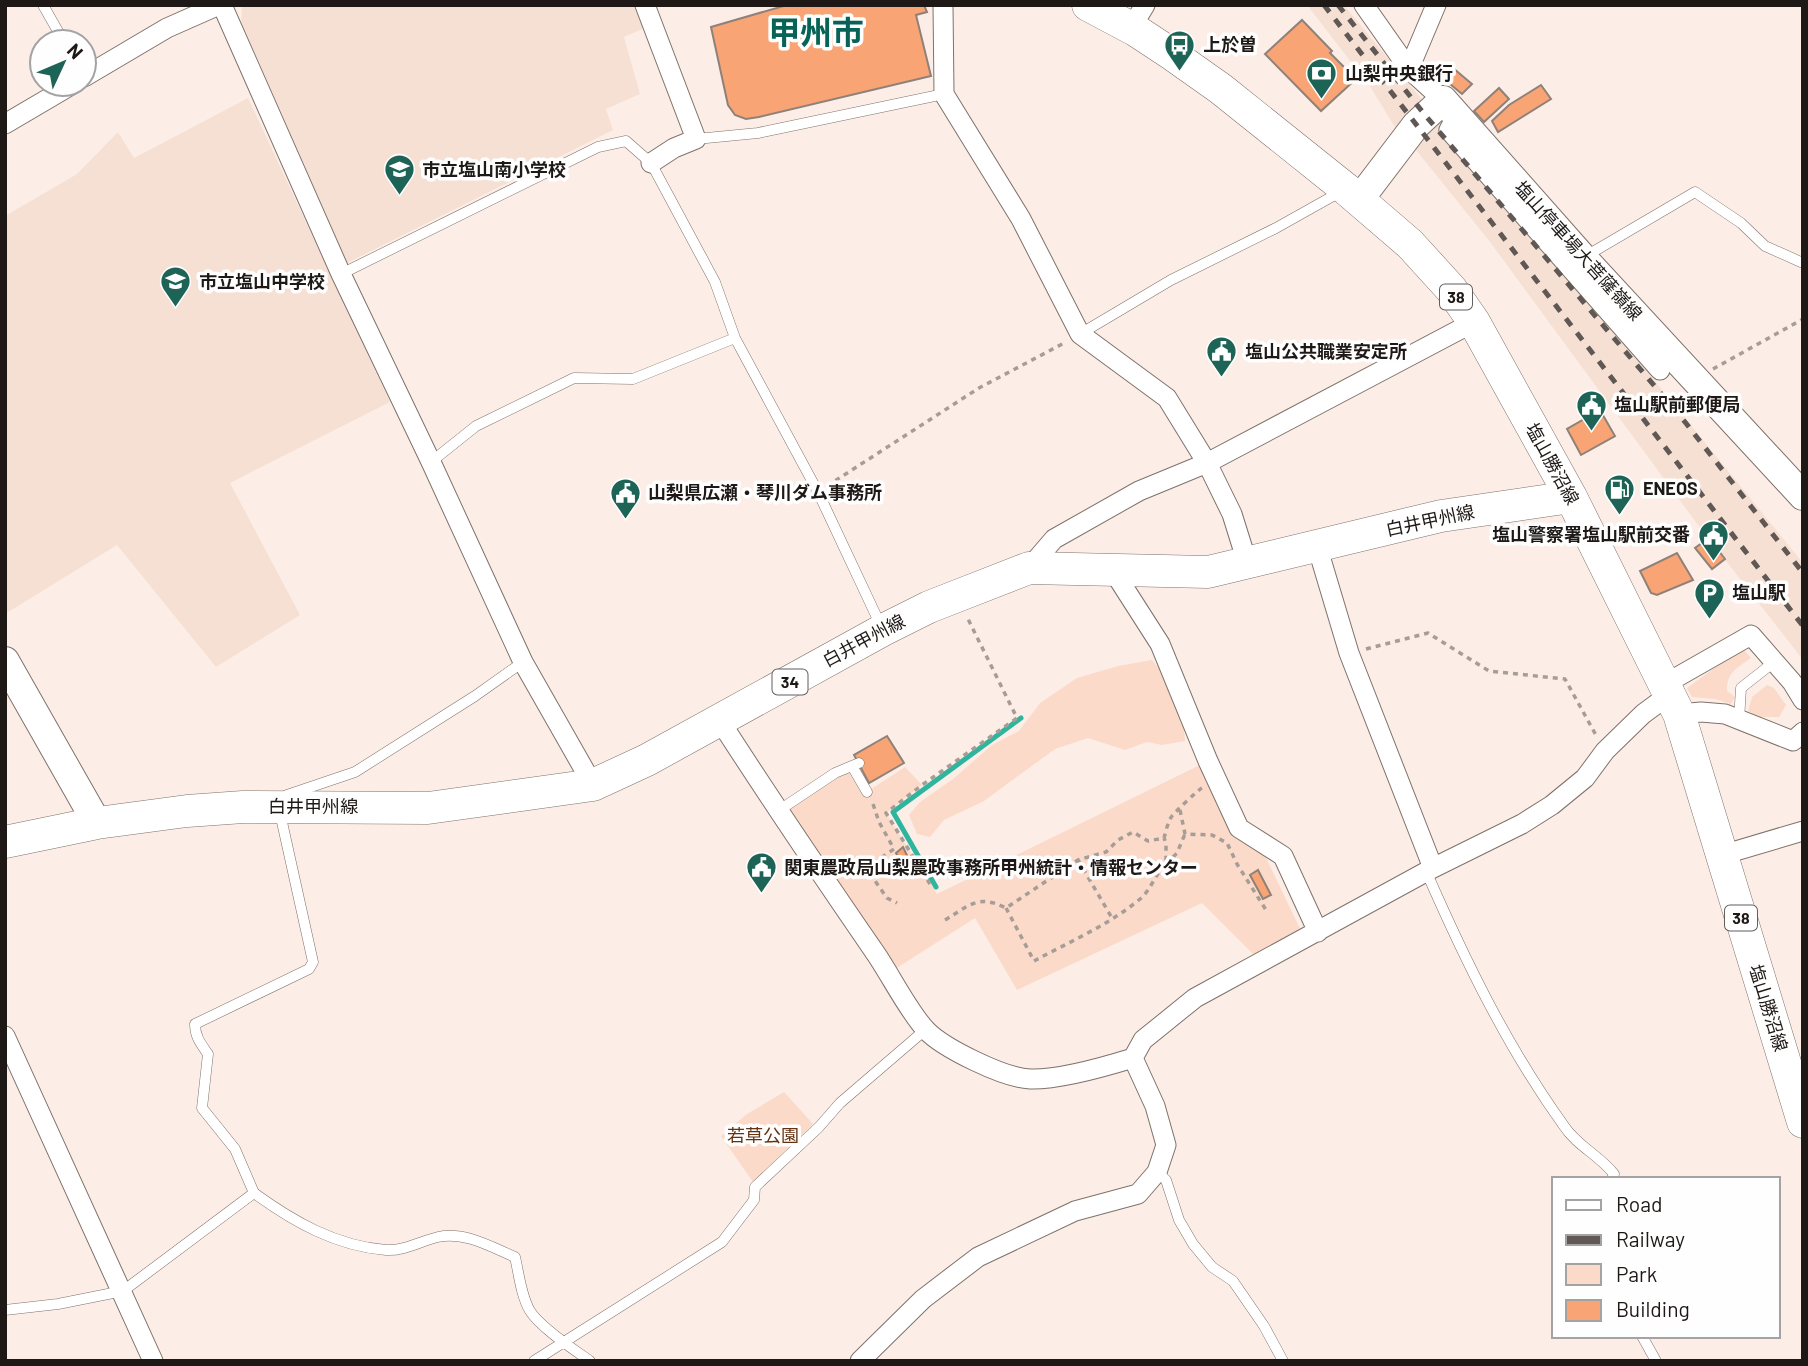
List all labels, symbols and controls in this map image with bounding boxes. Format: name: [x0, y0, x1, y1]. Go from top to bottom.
district label: 甲州市: [768, 12, 864, 50]
north arrow: [28, 28, 98, 98]
bus stop icon: 上於曽: [1163, 28, 1197, 72]
place label: 上於曽: [1203, 33, 1257, 55]
text: N: [63, 38, 88, 63]
bank icon: 山梨中央銀行: [1305, 57, 1339, 101]
place label: 山梨中央銀行: [1345, 62, 1453, 84]
school or university icon: 市立塩山南小学校: [382, 153, 416, 197]
place label: 市立塩山南小学校: [422, 158, 566, 180]
street label: 塩山停車場大菩薩嶺線: [1510, 176, 1647, 325]
school or university icon: 市立塩山中学校: [159, 265, 193, 309]
place label: 市立塩山中学校: [199, 270, 325, 292]
road number: 38: [1440, 284, 1472, 310]
public building icon: 塩山公共職業安定所: [1205, 335, 1239, 379]
place label: 塩山公共職業安定所: [1245, 340, 1407, 362]
public building icon: 塩山駅前郵便局: [1574, 388, 1608, 432]
place label: 塩山駅前郵便局: [1614, 393, 1740, 415]
street label: 塩山勝沼線: [1521, 419, 1584, 508]
fuel station icon: ENEOS: [1603, 472, 1637, 516]
public building icon: 山梨県広瀬・琴川ダム事務所: [608, 476, 642, 520]
place label: ENEOS: [1643, 477, 1698, 499]
place label: 山梨県広瀬・琴川ダム事務所: [648, 481, 882, 503]
street label: 白井甲州線: [1383, 500, 1476, 540]
public building icon: 塩山警察署塩山駅前交番: [1696, 518, 1730, 562]
place label: 塩山警察署塩山駅前交番: [1492, 523, 1690, 545]
parking icon: 塩山駅: [1692, 576, 1726, 620]
place label: 塩山駅: [1732, 581, 1786, 603]
street label: 白井甲州線: [819, 609, 908, 671]
road number: 34: [772, 670, 808, 694]
street label: 白井甲州線: [268, 795, 358, 817]
public building icon: 関東農政局山梨農政事務所甲州統計・情報センター: [744, 851, 778, 895]
place label: 関東農政局山梨農政事務所甲州統計・情報センター: [784, 856, 1198, 878]
road number: 38: [1725, 906, 1757, 930]
street label: 塩山勝沼線: [1745, 961, 1793, 1054]
park label: 若草公園: [727, 1124, 799, 1146]
legend: [1552, 1177, 1780, 1338]
text: Road: [1616, 1191, 1662, 1216]
text: Railway: [1616, 1226, 1685, 1251]
text: Park: [1616, 1261, 1657, 1286]
text: Building: [1616, 1296, 1690, 1321]

